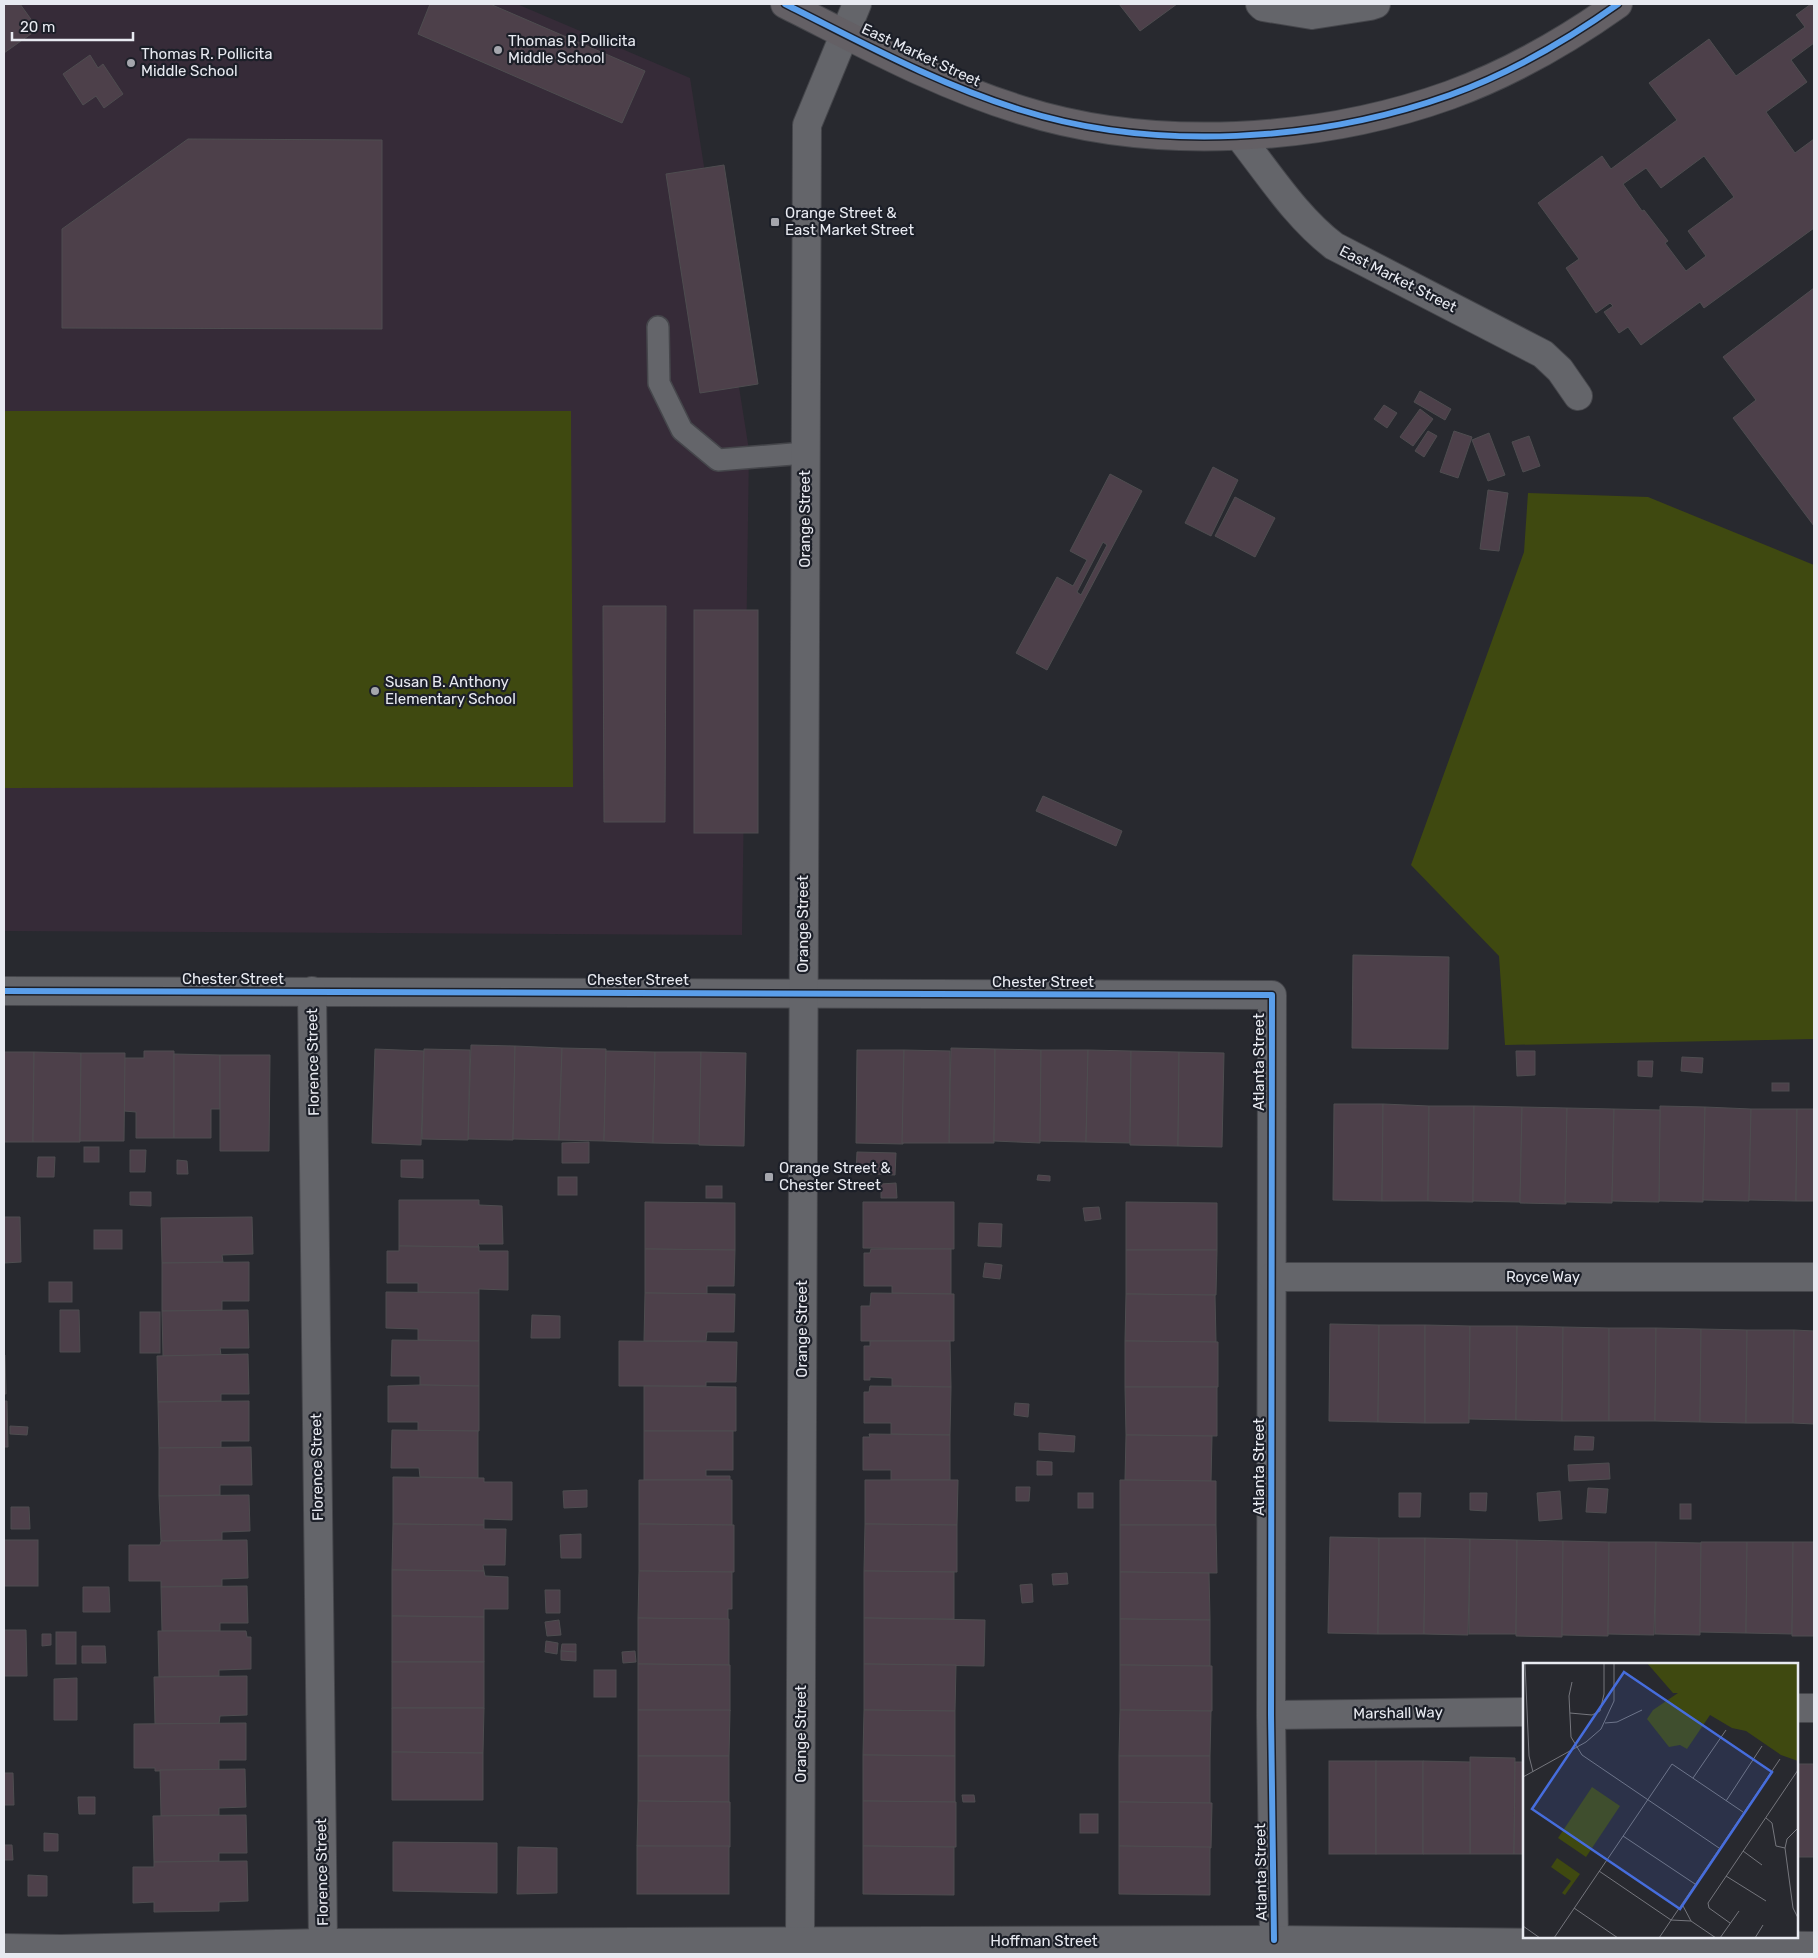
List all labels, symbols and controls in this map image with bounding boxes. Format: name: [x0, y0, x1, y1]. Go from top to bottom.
scale bar: [12, 10, 134, 42]
text: 20 m: [20, 18, 55, 36]
street label: East Market Street: [859, 20, 983, 90]
place label: Thomas R Pollicita Middle School: [508, 32, 636, 67]
marker: Thomas R Pollicita Middle School: [492, 44, 504, 56]
place label: Thomas R. Pollicita Middle School: [141, 45, 272, 80]
marker: Thomas R. Pollicita Middle School: [125, 57, 137, 69]
place label: Orange Street & East Market Street: [785, 204, 914, 239]
marker: Orange Street & East Market Street: [769, 216, 781, 228]
street label: East Market Street: [1336, 242, 1460, 316]
street label: Orange Street: [796, 470, 814, 568]
place label: Susan B. Anthony Elementary School: [385, 673, 516, 708]
marker: Susan B. Anthony Elementary School: [369, 685, 381, 697]
street label: Orange Street: [794, 875, 812, 973]
street label: Chester Street: [182, 970, 284, 988]
street label: Chester Street: [587, 971, 689, 989]
street label: Chester Street: [992, 973, 1094, 991]
street label: Florence Street: [303, 1008, 323, 1116]
street label: Atlanta Street: [1250, 1013, 1268, 1111]
place label: Orange Street & Chester Street: [779, 1159, 891, 1194]
marker: Orange Street & Chester Street: [763, 1171, 775, 1183]
street label: Royce Way: [1506, 1268, 1580, 1286]
street label: Orange Street: [793, 1280, 811, 1378]
street label: Florence Street: [307, 1413, 327, 1521]
street label: Atlanta Street: [1250, 1418, 1268, 1516]
inset map: [1523, 1663, 1798, 1938]
street label: Orange Street: [792, 1685, 810, 1783]
street label: Marshall Way: [1353, 1703, 1443, 1723]
street label: Florence Street: [312, 1818, 332, 1926]
street label: Atlanta Street: [1251, 1823, 1271, 1921]
street label: Hoffman Street: [990, 1932, 1098, 1950]

